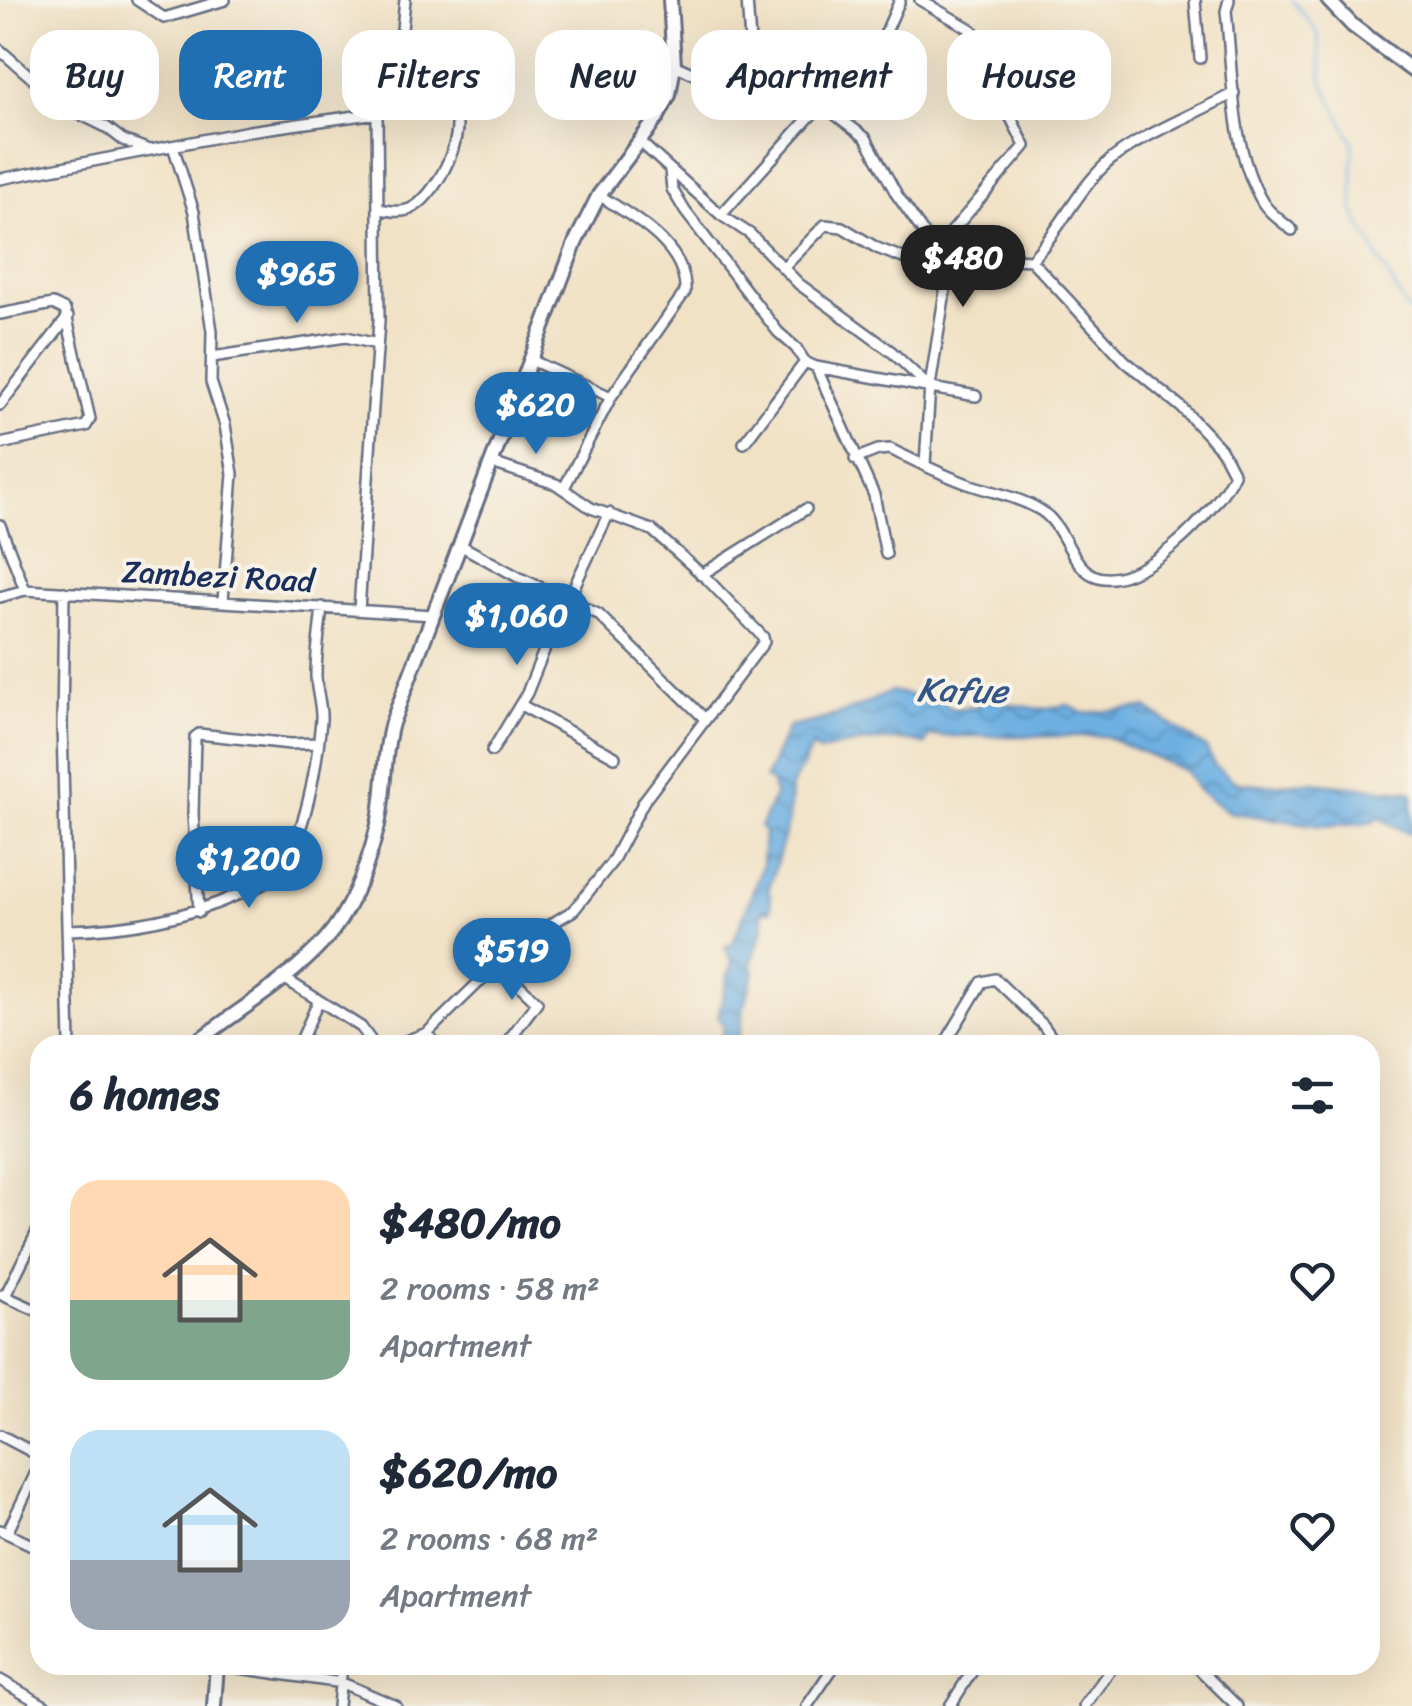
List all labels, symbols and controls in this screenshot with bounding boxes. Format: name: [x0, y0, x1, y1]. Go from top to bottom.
chip: Buy: [30, 30, 159, 120]
chip: Rent: [179, 30, 322, 120]
chip: Filters: [342, 30, 515, 120]
chip: New: [535, 30, 671, 120]
chip: Apartment: [691, 30, 927, 120]
chip: House: [947, 30, 1111, 120]
pin: $480: [904, 225, 1022, 310]
text: $480: [922, 229, 1004, 286]
pin: $965: [238, 241, 356, 326]
text: $965: [258, 245, 336, 302]
pin: $620: [477, 372, 595, 457]
text: $620: [497, 376, 575, 433]
street label: Zambezi Road: [120, 543, 318, 610]
pin: $1,060: [436, 583, 598, 668]
text: $1,060: [466, 587, 568, 644]
water label: Kafue: [916, 658, 1011, 722]
pin: $1,200: [168, 826, 330, 911]
text: $1,200: [198, 830, 300, 887]
pin: $519: [453, 918, 571, 1003]
text: $519: [475, 922, 549, 979]
text: 6 homes: [70, 1058, 219, 1132]
icon: filters: [1285, 1068, 1340, 1123]
text: $480/mo: [380, 1186, 561, 1260]
icon: home: [150, 1220, 270, 1340]
icon: heart: [1285, 1253, 1340, 1308]
text: 2 rooms · 58 m²: [380, 1260, 600, 1317]
text: Apartment: [380, 1317, 531, 1374]
text: $620/mo: [380, 1436, 557, 1510]
icon: home: [150, 1470, 270, 1590]
icon: heart: [1285, 1503, 1340, 1558]
text: 2 rooms · 68 m²: [380, 1510, 598, 1567]
text: Apartment: [380, 1567, 531, 1624]

